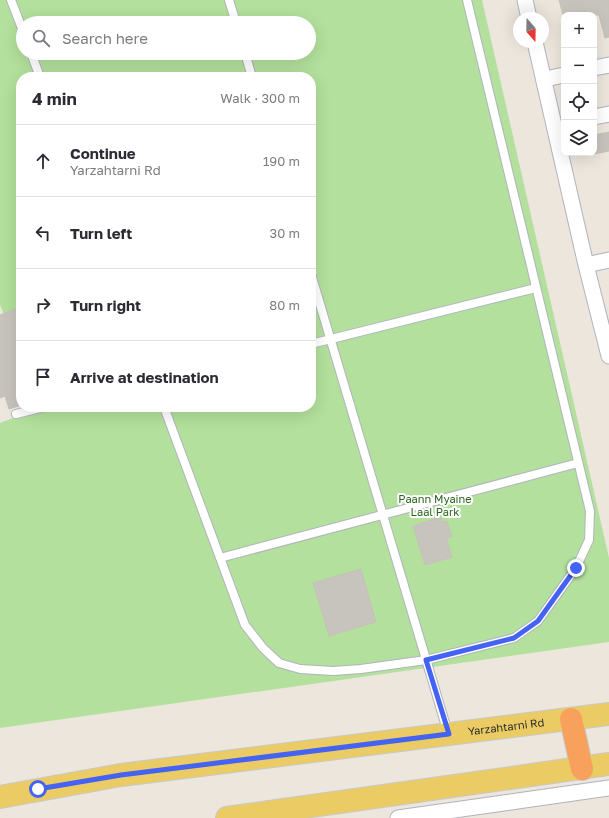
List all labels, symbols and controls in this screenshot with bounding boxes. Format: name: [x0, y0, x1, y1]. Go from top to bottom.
north arrow: [513, 12, 549, 48]
map controls: [561, 12, 597, 156]
button: +: [561, 12, 597, 48]
search box: [16, 16, 316, 60]
icon: search: [30, 27, 52, 49]
text: Search here: [62, 29, 148, 47]
button: −: [561, 48, 597, 84]
button: locate: [561, 84, 597, 120]
text: 4 min: [32, 88, 77, 109]
text: Walk · 300 m: [220, 90, 300, 106]
button: layers: [561, 120, 597, 156]
text: Continue: [70, 144, 136, 162]
icon: ahead: [32, 150, 54, 172]
text: 190 m: [263, 153, 300, 169]
text: Yarzahtarni Rd: [70, 162, 161, 178]
icon: left: [32, 222, 54, 244]
text: Turn left: [70, 224, 132, 242]
text: 30 m: [270, 225, 300, 241]
icon: right: [32, 294, 54, 316]
text: Turn right: [70, 296, 141, 314]
text: 80 m: [269, 297, 300, 313]
icon: arrive: [32, 366, 54, 388]
text: Arrive at destination: [70, 368, 219, 386]
park label: Paann Myaine Laal Park: [398, 492, 472, 518]
route end: [567, 559, 585, 577]
street label: Yarzahtarni Rd: [467, 715, 545, 738]
route start: [29, 780, 47, 798]

